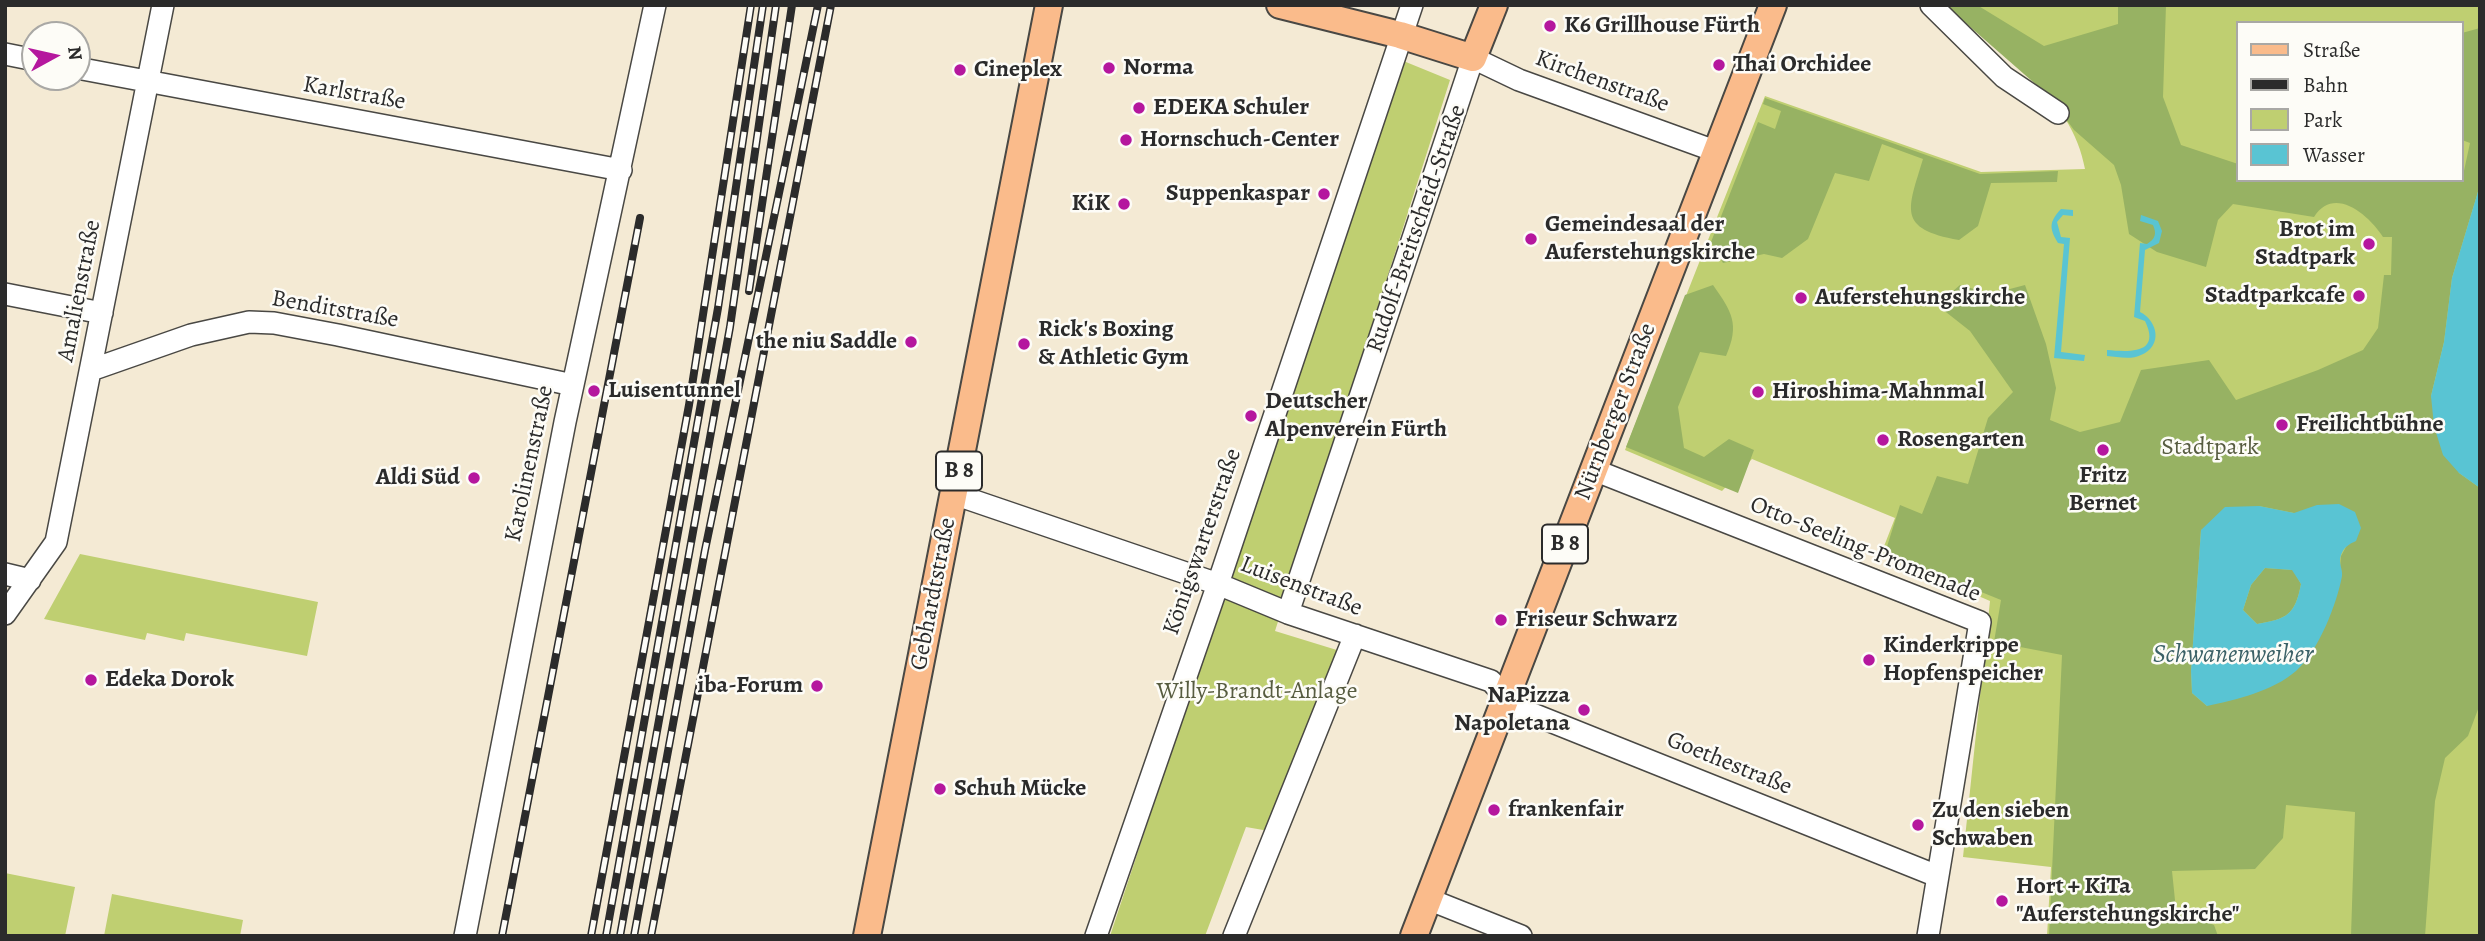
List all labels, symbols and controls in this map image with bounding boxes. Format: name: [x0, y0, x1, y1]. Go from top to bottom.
place label: K6 Grillhouse Fürth: [1564, 12, 1760, 40]
marker: K6 Grillhouse Fürth: [1542, 18, 1558, 34]
north arrow: [21, 21, 91, 91]
legend: [2236, 21, 2464, 182]
text: Straße: [2303, 36, 2361, 64]
street label: Kirchenstraße: [1531, 44, 1673, 120]
text: N: [61, 45, 89, 62]
place label: Thai Orchidee: [1733, 51, 1871, 79]
place label: Norma: [1123, 54, 1194, 82]
place label: Cineplex: [974, 56, 1062, 84]
marker: Thai Orchidee: [1711, 57, 1727, 73]
marker: Norma: [1101, 60, 1117, 76]
marker: Cineplex: [952, 62, 968, 78]
street label: Karlstraße: [300, 71, 408, 117]
text: Bahn: [2303, 71, 2348, 99]
place label: EDEKA Schuler: [1153, 94, 1309, 122]
marker: EDEKA Schuler: [1131, 100, 1147, 116]
street label: Rudolf-Breitscheid-Straße: [1361, 101, 1473, 357]
text: Park: [2303, 106, 2342, 134]
place label: Hornschuch-Center: [1140, 126, 1339, 154]
marker: Hornschuch-Center: [1118, 132, 1134, 148]
text: Wasser: [2303, 141, 2365, 169]
place label: Suppenkaspar: [1166, 180, 1310, 208]
marker: Suppenkaspar: [1316, 186, 1332, 202]
place label: KiK: [1072, 190, 1110, 218]
marker: KiK: [1116, 196, 1132, 212]
place label: Gemeindesaal der Auferstehungskirche: [1545, 211, 1755, 267]
place label: Brot im Stadtpark: [2255, 216, 2355, 272]
street label: Amalienstraße: [52, 218, 108, 364]
marker: Gemeindesaal der Auferstehungskirche: [1523, 231, 1539, 247]
marker: Brot im Stadtpark: [2361, 236, 2377, 252]
place label: Stadtparkcafe: [2205, 282, 2345, 310]
place label: Auferstehungskirche: [1815, 284, 2025, 312]
street label: Benditstraße: [269, 285, 401, 335]
marker: Stadtparkcafe: [2351, 288, 2367, 304]
marker: Auferstehungskirche: [1793, 290, 1809, 306]
place label: Rick's Boxing & Athletic Gym: [1038, 316, 1189, 372]
street label: Nürnberger Straße: [1569, 319, 1663, 505]
place label: the niu Saddle: [756, 328, 897, 356]
marker: the niu Saddle: [903, 334, 919, 350]
marker: Rick's Boxing & Athletic Gym: [1016, 336, 1032, 352]
place label: Luisentunnel: [608, 377, 741, 405]
place label: Hiroshima-Mahnmal: [1772, 378, 1984, 406]
street label: Karolinenstraße: [499, 383, 561, 545]
marker: Luisentunnel: [586, 383, 602, 399]
marker: Hiroshima-Mahnmal: [1750, 384, 1766, 400]
place label: Deutscher Alpenverein Fürth: [1265, 388, 1447, 444]
marker: Deutscher Alpenverein Fürth: [1243, 408, 1259, 424]
place label: Freilichtbühne: [2296, 411, 2444, 439]
marker: Freilichtbühne: [2274, 417, 2290, 433]
place label: Rosengarten: [1897, 426, 2024, 454]
marker: Rosengarten: [1875, 432, 1891, 448]
park label: Stadtpark: [2161, 434, 2259, 462]
marker: Fritz Bernet: [2095, 442, 2111, 458]
street label: Königswarterstraße: [1158, 445, 1248, 639]
road number: B 8: [936, 452, 982, 491]
place label: Fritz Bernet: [2069, 462, 2137, 518]
place label: Aldi Süd: [376, 464, 460, 492]
marker: Aldi Süd: [466, 470, 482, 486]
street label: Otto-Seeling-Promenade: [1746, 491, 1984, 609]
street label: Gebhardtstraße: [905, 515, 963, 673]
road number: B 8: [1542, 524, 1588, 564]
street label: Luisenstraße: [1236, 551, 1366, 623]
place label: Friseur Schwarz: [1515, 606, 1677, 634]
marker: Friseur Schwarz: [1493, 612, 1509, 628]
place label: Kinderkrippe Hopfenspeicher: [1883, 632, 2043, 688]
water label: Schwanenweiher: [2153, 640, 2313, 672]
marker: Kinderkrippe Hopfenspeicher: [1861, 652, 1877, 668]
place label: Edeka Dorok: [105, 666, 234, 694]
marker: Edeka Dorok: [83, 672, 99, 688]
place label: iba-Forum: [697, 672, 803, 700]
marker: iba-Forum: [809, 678, 825, 694]
park label: Willy-Brandt-Anlage: [1157, 678, 1357, 706]
place label: NaPizza Napoletana: [1454, 682, 1570, 738]
marker: NaPizza Napoletana: [1576, 702, 1592, 718]
street label: Goethestraße: [1662, 726, 1796, 802]
place label: Schuh Mücke: [954, 775, 1086, 803]
marker: Schuh Mücke: [932, 781, 948, 797]
place label: frankenfair: [1508, 796, 1624, 824]
place label: Zu den sieben Schwaben: [1932, 797, 2069, 853]
marker: frankenfair: [1486, 802, 1502, 818]
marker: Zu den sieben Schwaben: [1910, 817, 1926, 833]
place label: Hort + KiTa "Auferstehungskirche": [2016, 873, 2239, 929]
marker: Hort + KiTa "Auferstehungskirche": [1994, 893, 2010, 909]

